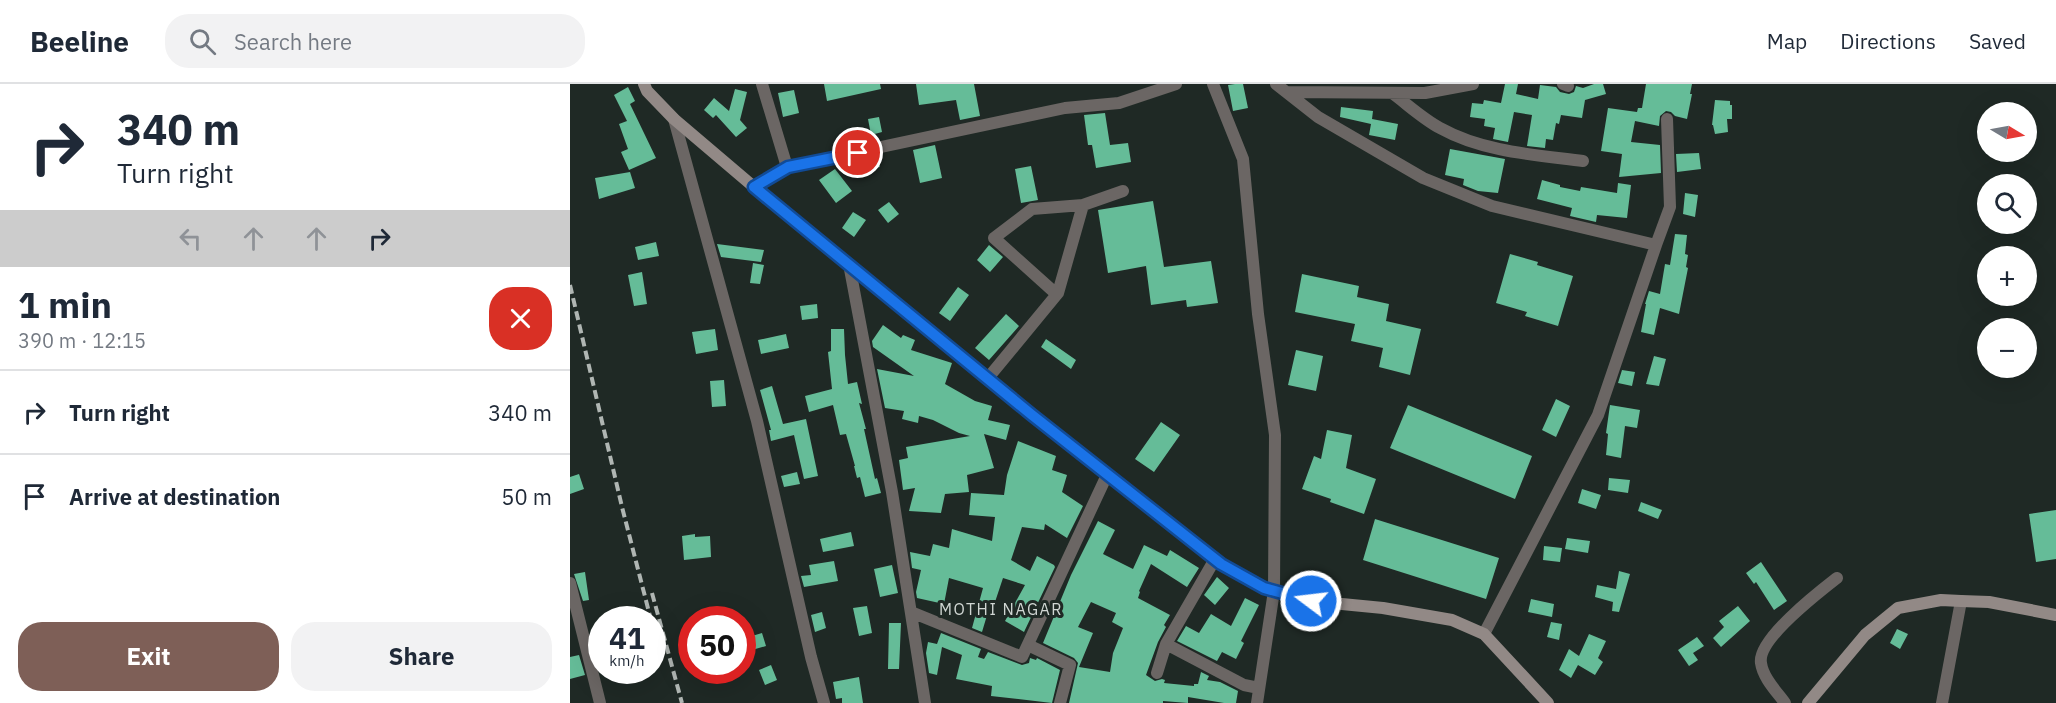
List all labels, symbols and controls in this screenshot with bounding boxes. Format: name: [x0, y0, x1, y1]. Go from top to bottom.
search box: [165, 14, 585, 68]
text: Beeline: [30, 23, 129, 60]
icon: search: [186, 25, 219, 58]
text: Search here: [234, 27, 352, 56]
text: Map: [1767, 27, 1807, 55]
text: Directions: [1840, 27, 1936, 55]
text: Saved: [1969, 27, 2026, 55]
text: 340 m: [117, 102, 240, 157]
north arrow: [1977, 102, 2037, 162]
map controls: [1977, 102, 2037, 378]
icon: right: [18, 108, 96, 186]
pin: [832, 127, 883, 178]
icon: arrive: [841, 136, 874, 169]
text: Turn right: [117, 155, 234, 190]
button: search: [1977, 174, 2037, 234]
icon: left: [174, 222, 207, 255]
icon: ahead: [237, 222, 270, 255]
icon: ahead: [300, 222, 333, 255]
icon: right: [363, 222, 396, 255]
button: +: [1977, 246, 2037, 306]
text: 1 min: [18, 281, 112, 328]
button: close: [489, 287, 552, 350]
button: −: [1977, 318, 2037, 378]
text: 390 m · 12:15: [18, 327, 146, 354]
icon: right: [18, 396, 51, 429]
text: Turn right: [69, 398, 170, 427]
text: 340 m: [488, 398, 552, 427]
icon: arrive: [18, 480, 51, 513]
text: Arrive at destination: [69, 482, 280, 511]
text: 50 m: [501, 482, 552, 511]
position arrow: [1279, 569, 1343, 633]
district label: MOTHI NAGAR: [939, 599, 1063, 619]
speed limit sign: 50: [678, 606, 756, 684]
text: 41: [609, 618, 645, 657]
button: Exit: [18, 622, 279, 691]
button: Share: [291, 622, 552, 691]
text: km/h: [609, 651, 645, 670]

